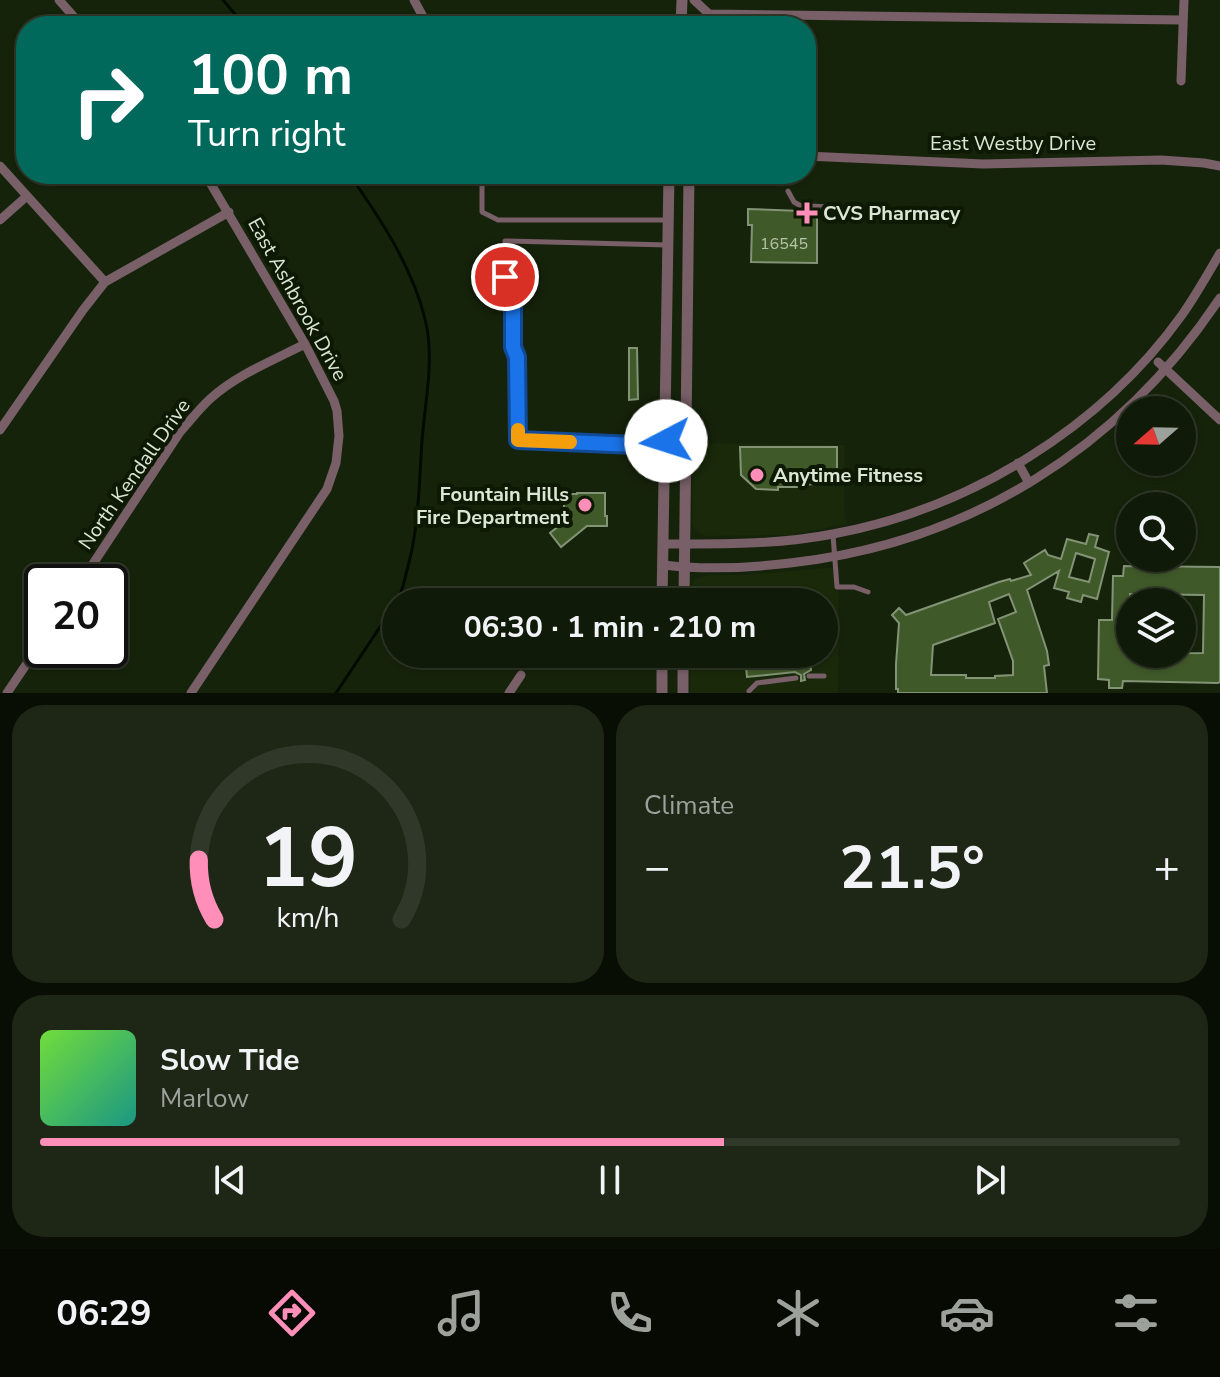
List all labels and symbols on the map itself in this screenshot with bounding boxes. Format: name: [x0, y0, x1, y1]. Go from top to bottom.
street label: East Westby Drive: [930, 130, 1096, 157]
place label: CVS Pharmacy: [823, 200, 961, 227]
marker: CVS Pharmacy: [798, 204, 816, 222]
street label: East Ashbrook Drive: [241, 213, 354, 386]
house number: 16545: [760, 233, 808, 255]
pin: [471, 243, 539, 311]
street label: North Kendall Drive: [72, 394, 197, 555]
north arrow: [1116, 396, 1196, 476]
position arrow: [624, 399, 708, 483]
place label: Anytime Fitness: [773, 462, 923, 489]
marker: Anytime Fitness: [748, 466, 766, 484]
place label: Fountain Hills Fire Department: [416, 481, 569, 531]
marker: Fountain Hills Fire Department: [576, 496, 594, 514]
speed limit sign: 20: [24, 564, 128, 668]

